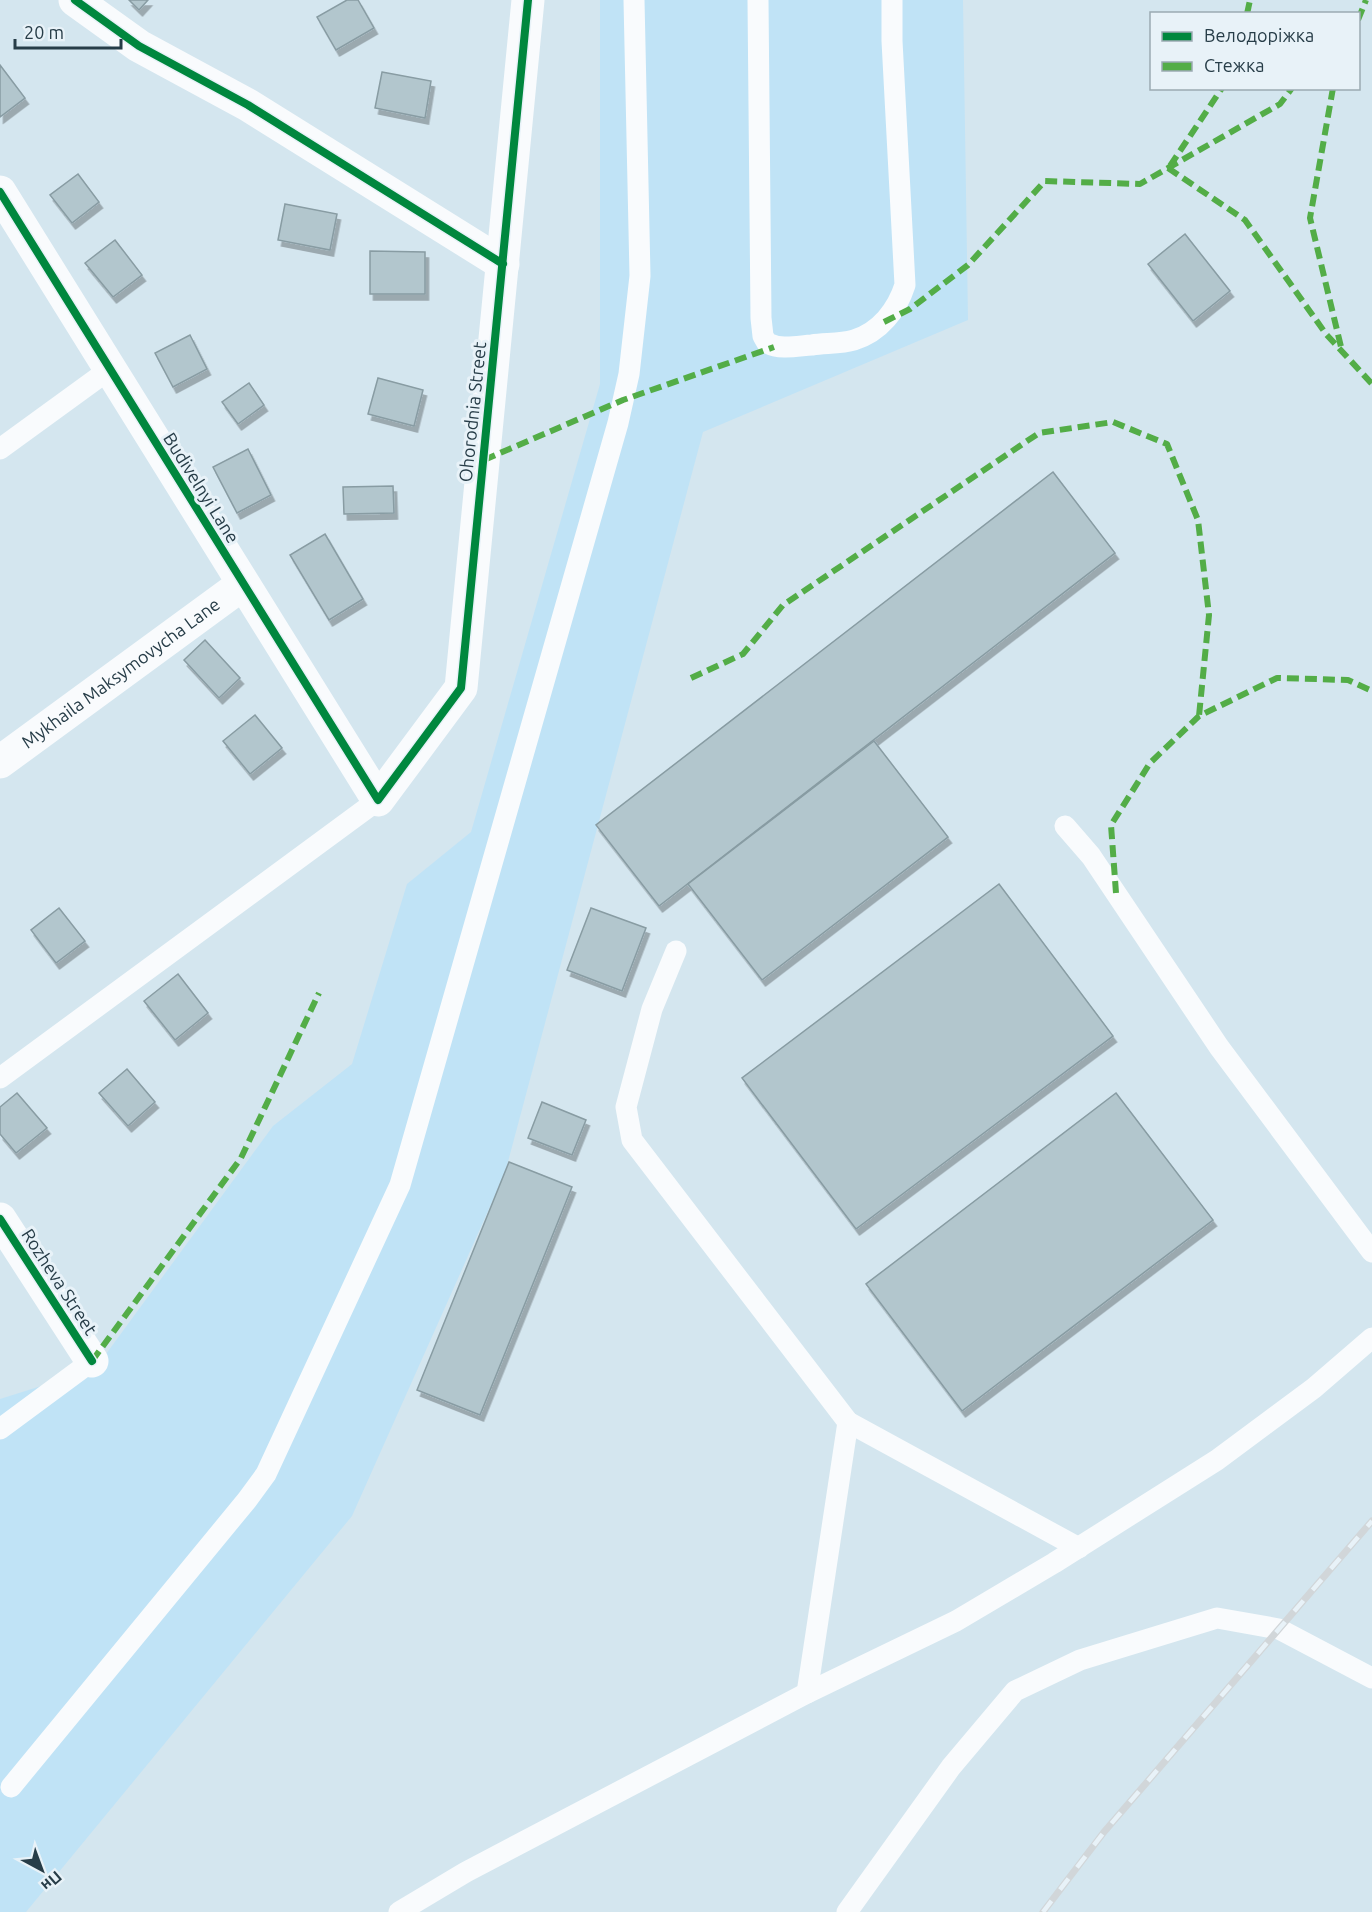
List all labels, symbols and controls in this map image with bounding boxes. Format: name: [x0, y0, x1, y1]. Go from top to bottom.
scale bar: [15, 12, 122, 50]
legend: [1150, 12, 1360, 90]
text: 20 m: [24, 22, 64, 42]
text: Велодоріжка: [1204, 25, 1314, 45]
text: Стежка: [1204, 55, 1264, 75]
street label: Ohorodnia Street: [455, 341, 489, 483]
street label: Budivelnyi Lane: [160, 429, 244, 546]
street label: Mykhaila Maksymovycha Lane: [17, 593, 223, 752]
street label: Rozheva Street: [18, 1225, 102, 1338]
north arrow: [12, 1840, 72, 1900]
text: Пн: [38, 1868, 66, 1895]

